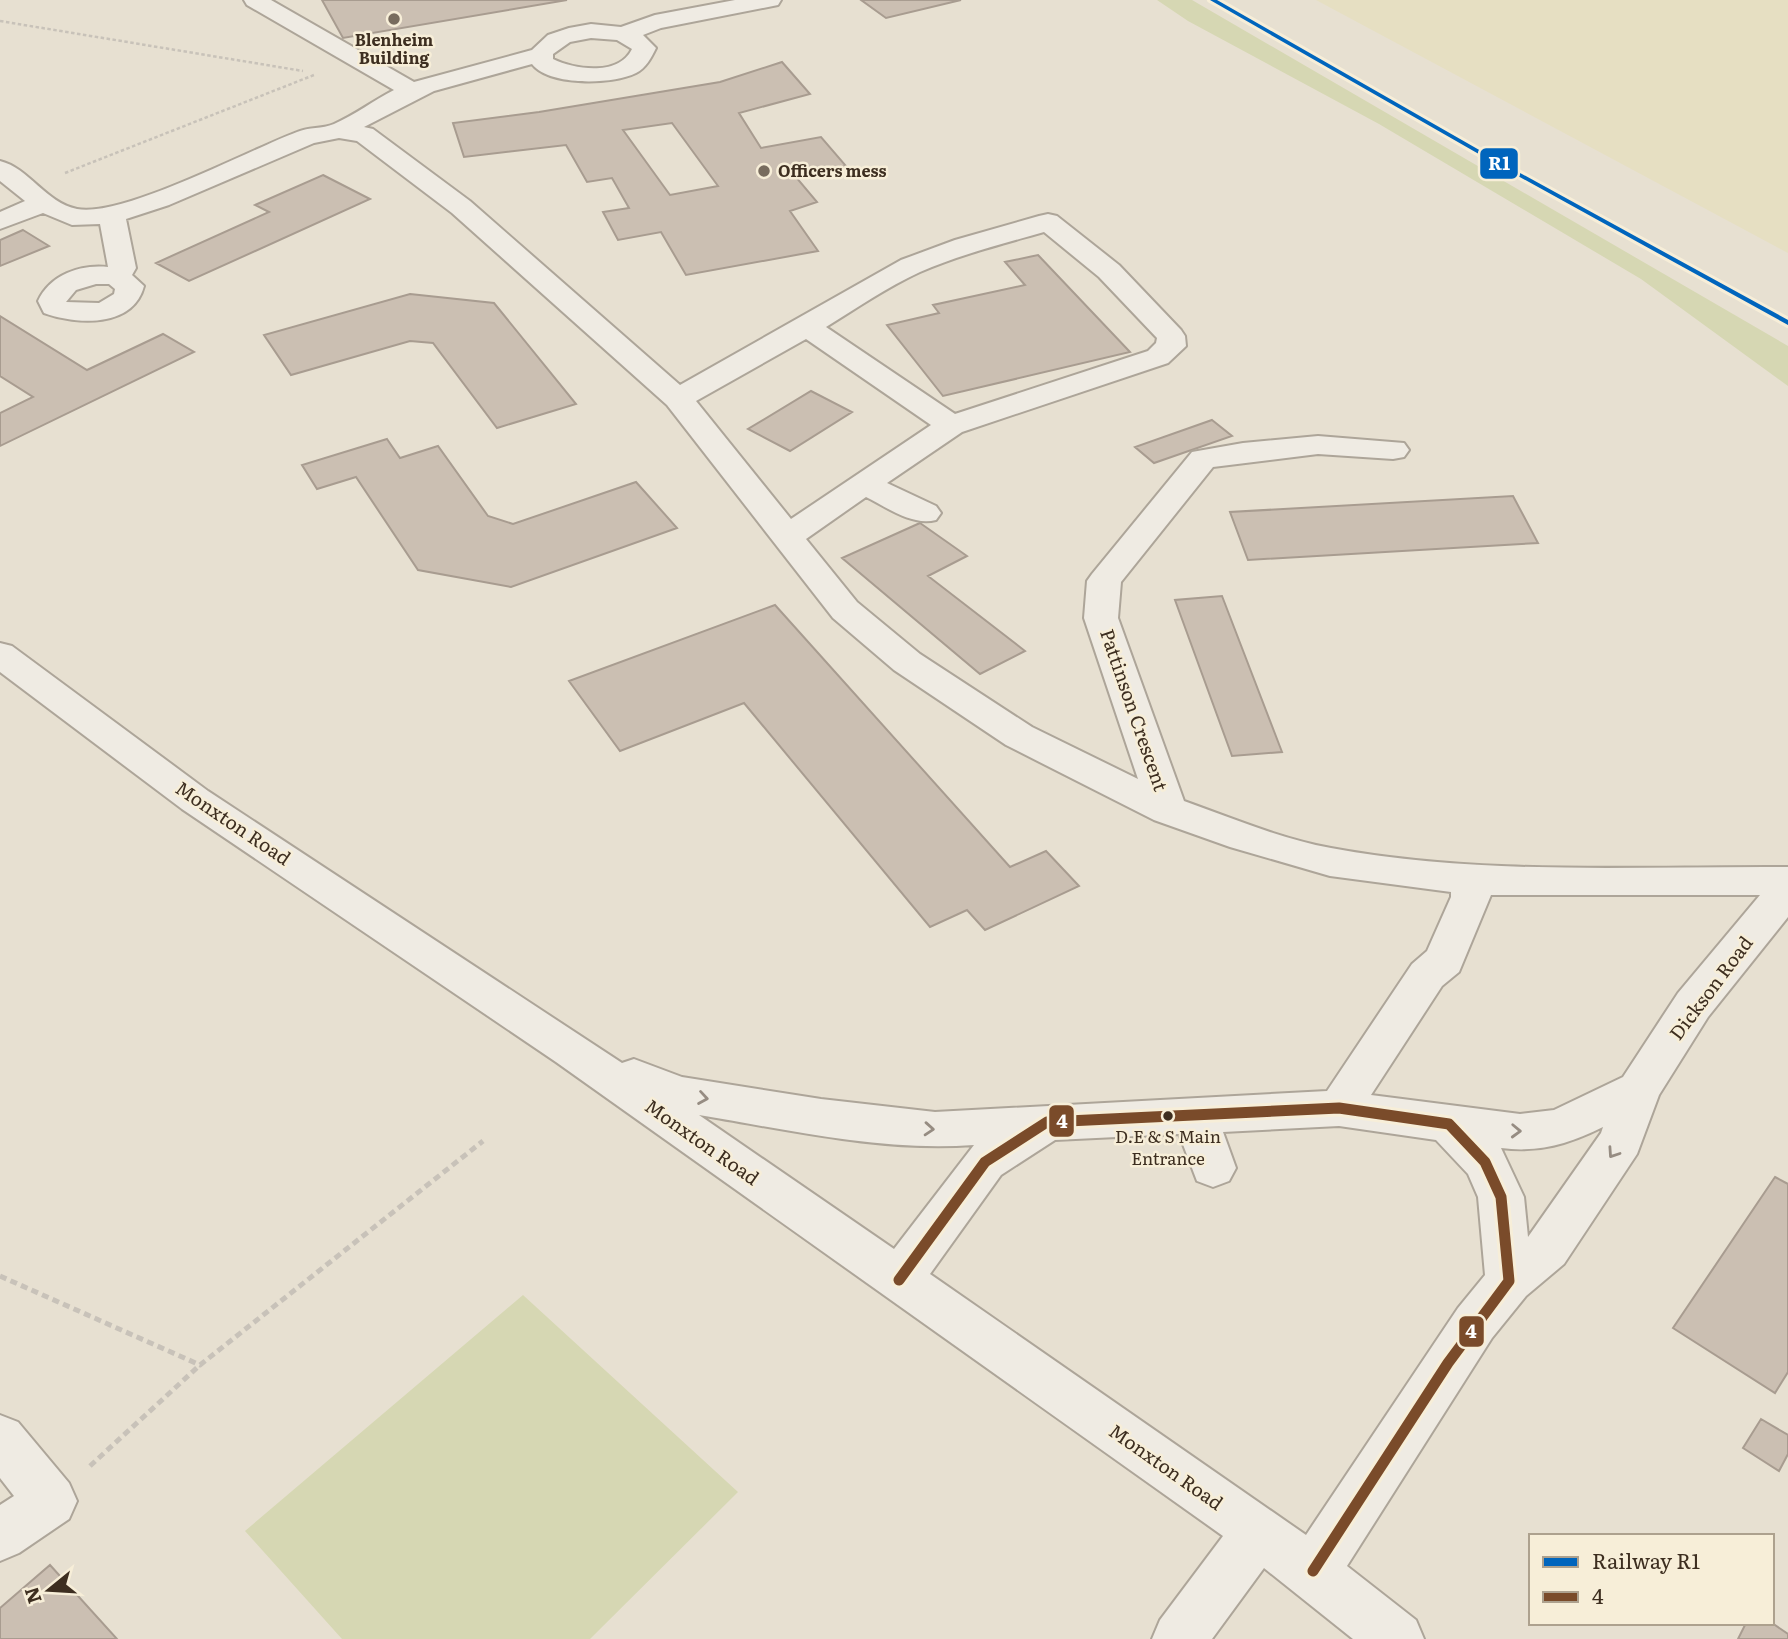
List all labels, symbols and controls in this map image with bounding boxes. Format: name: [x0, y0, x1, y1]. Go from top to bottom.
marker: Blenheim Building: [386, 11, 402, 27]
place label: Blenheim Building: [355, 27, 433, 69]
line badge: R1: [1479, 147, 1519, 180]
text: R1: [1488, 148, 1510, 176]
place label: Officers mess: [778, 158, 886, 182]
marker: Officers mess: [756, 163, 772, 179]
street label: Pattinson Crescent: [1094, 625, 1176, 795]
street label: Monxton Road: [170, 773, 297, 871]
street label: Dickson Road: [1662, 929, 1759, 1045]
one-way arrow: [698, 1090, 709, 1105]
street label: Monxton Road: [640, 1091, 766, 1191]
line badge: 4: [1048, 1104, 1075, 1138]
text: 4: [1056, 1106, 1068, 1134]
marker: D.E & S Main Entrance: [1161, 1109, 1175, 1123]
one-way arrow: [924, 1121, 935, 1136]
place label: D.E & S Main Entrance: [1115, 1123, 1221, 1170]
one-way arrow: [1511, 1123, 1522, 1138]
one-way arrow: [1609, 1145, 1621, 1158]
line badge: 4: [1458, 1315, 1485, 1348]
text: 4: [1465, 1316, 1477, 1344]
street label: Monxton Road: [1104, 1416, 1230, 1516]
legend: [1529, 1534, 1774, 1625]
text: Railway R1: [1592, 1544, 1700, 1575]
north arrow: [14, 1555, 84, 1625]
text: 4: [1592, 1579, 1604, 1610]
text: N: [16, 1584, 48, 1607]

